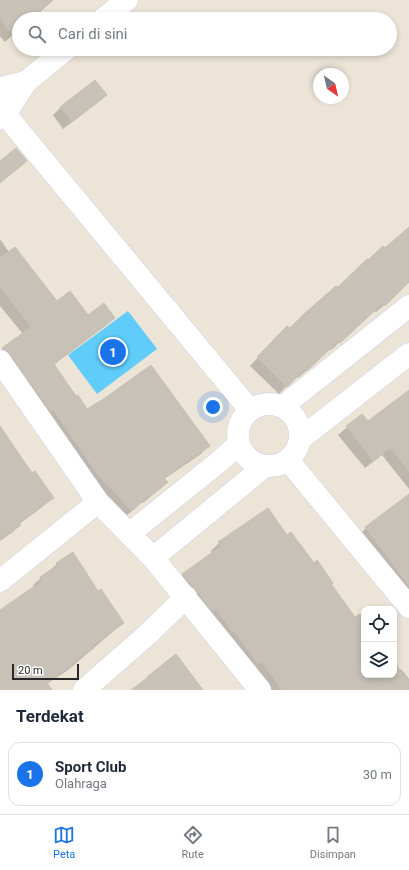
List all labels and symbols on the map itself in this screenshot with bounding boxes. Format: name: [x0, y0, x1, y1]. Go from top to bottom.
north arrow: [313, 68, 349, 104]
pin: 1: [100, 337, 126, 367]
your location: [203, 397, 223, 417]
scale bar: [12, 662, 79, 681]

